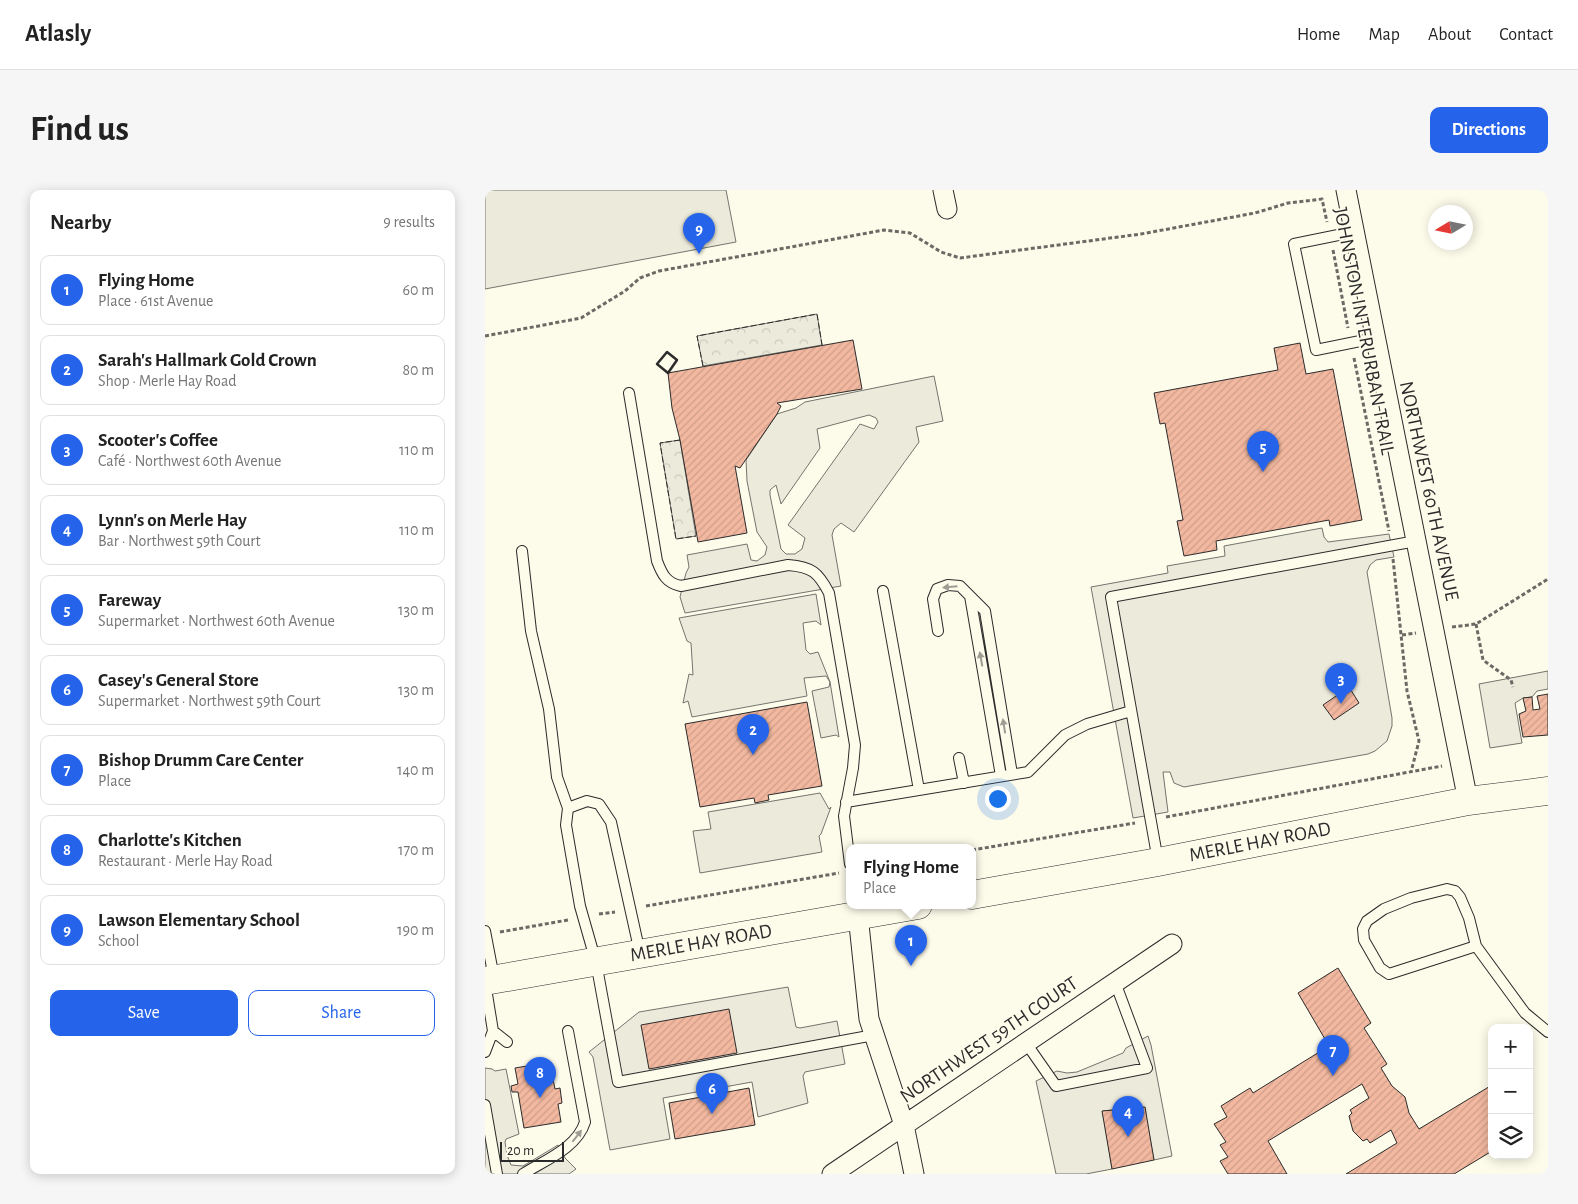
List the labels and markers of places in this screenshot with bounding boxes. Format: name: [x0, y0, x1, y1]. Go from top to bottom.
pin: 9: [683, 213, 715, 254]
pin: 5: [1247, 431, 1279, 472]
pin: 3: [1325, 663, 1357, 704]
pin: 2: [737, 714, 769, 755]
pin: 1: [895, 925, 927, 966]
pin: 7: [1317, 1035, 1349, 1076]
pin: 8: [524, 1057, 556, 1098]
pin: 6: [696, 1073, 728, 1114]
pin: 4: [1112, 1096, 1144, 1137]

